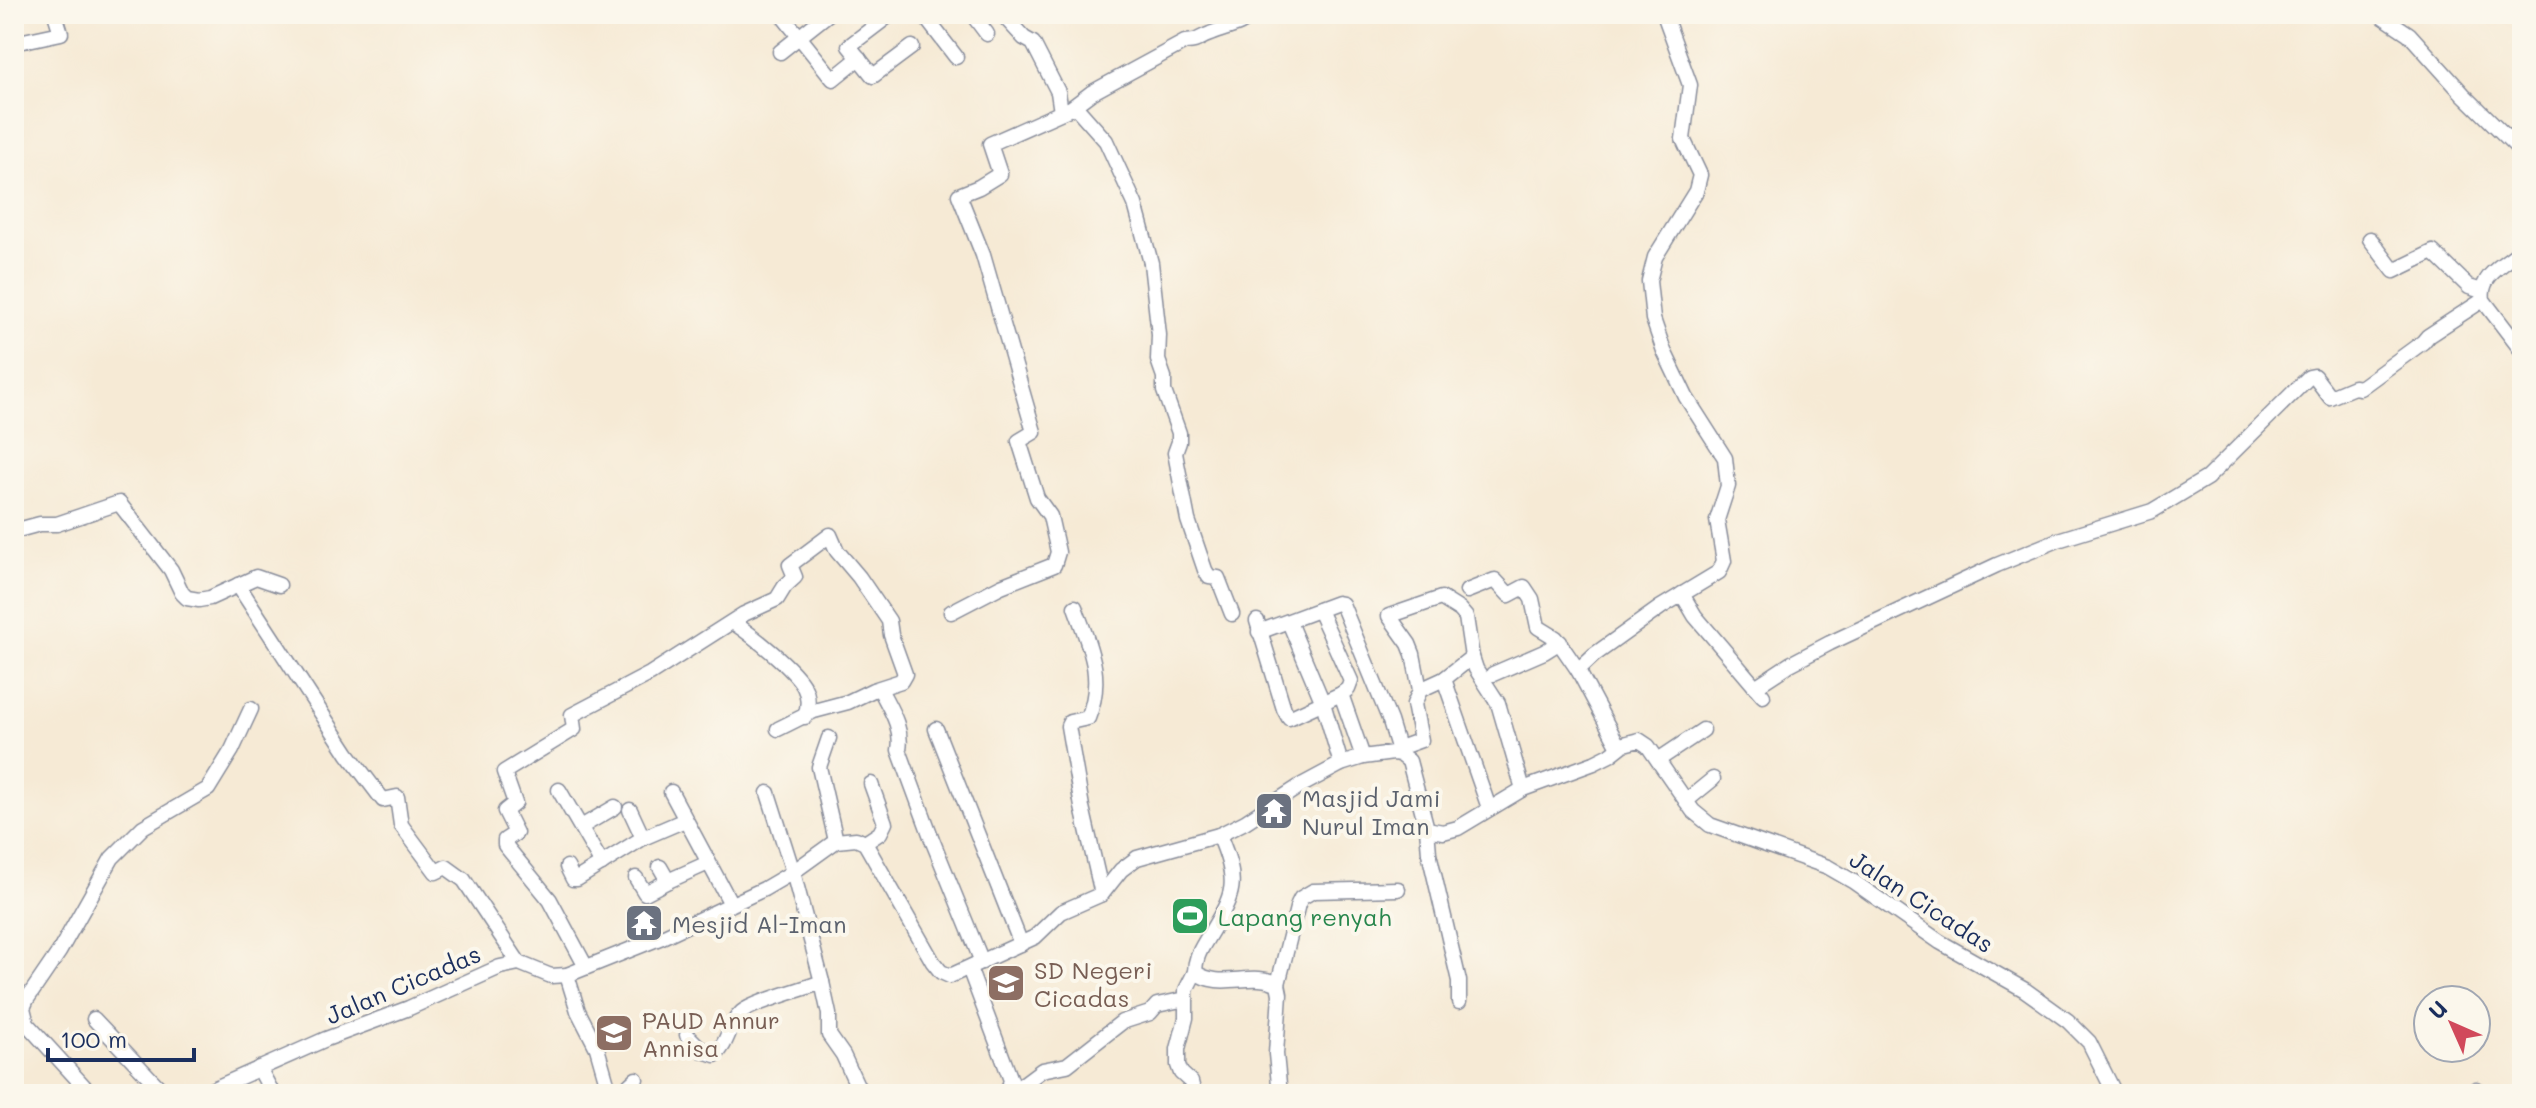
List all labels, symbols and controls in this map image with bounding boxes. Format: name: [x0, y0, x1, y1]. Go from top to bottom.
place label: Masjid Jami Nurul Iman: [1302, 782, 1441, 841]
temple icon: Masjid Jami Nurul Iman: [1253, 790, 1295, 832]
street label: Jalan Cicadas: [1844, 843, 2000, 959]
sports icon: Lapang renyah: [1169, 895, 1211, 937]
place label: Lapang renyah: [1218, 901, 1391, 932]
temple icon: Mesjid Al-Iman: [623, 902, 665, 944]
place label: Mesjid Al-Iman: [672, 908, 847, 939]
street label: Jalan Cicadas: [321, 937, 485, 1031]
place label: SD Negeri Cicadas: [1034, 954, 1152, 1013]
school or university icon: SD Negeri Cicadas: [985, 962, 1027, 1004]
north arrow: [2412, 984, 2492, 1064]
text: U: [2422, 994, 2453, 1025]
place label: PAUD Annur Annisa: [642, 1004, 780, 1063]
scale bar: [48, 1012, 194, 1062]
school or university icon: PAUD Annur Annisa: [593, 1012, 635, 1054]
text: 100 m: [60, 1023, 127, 1054]

